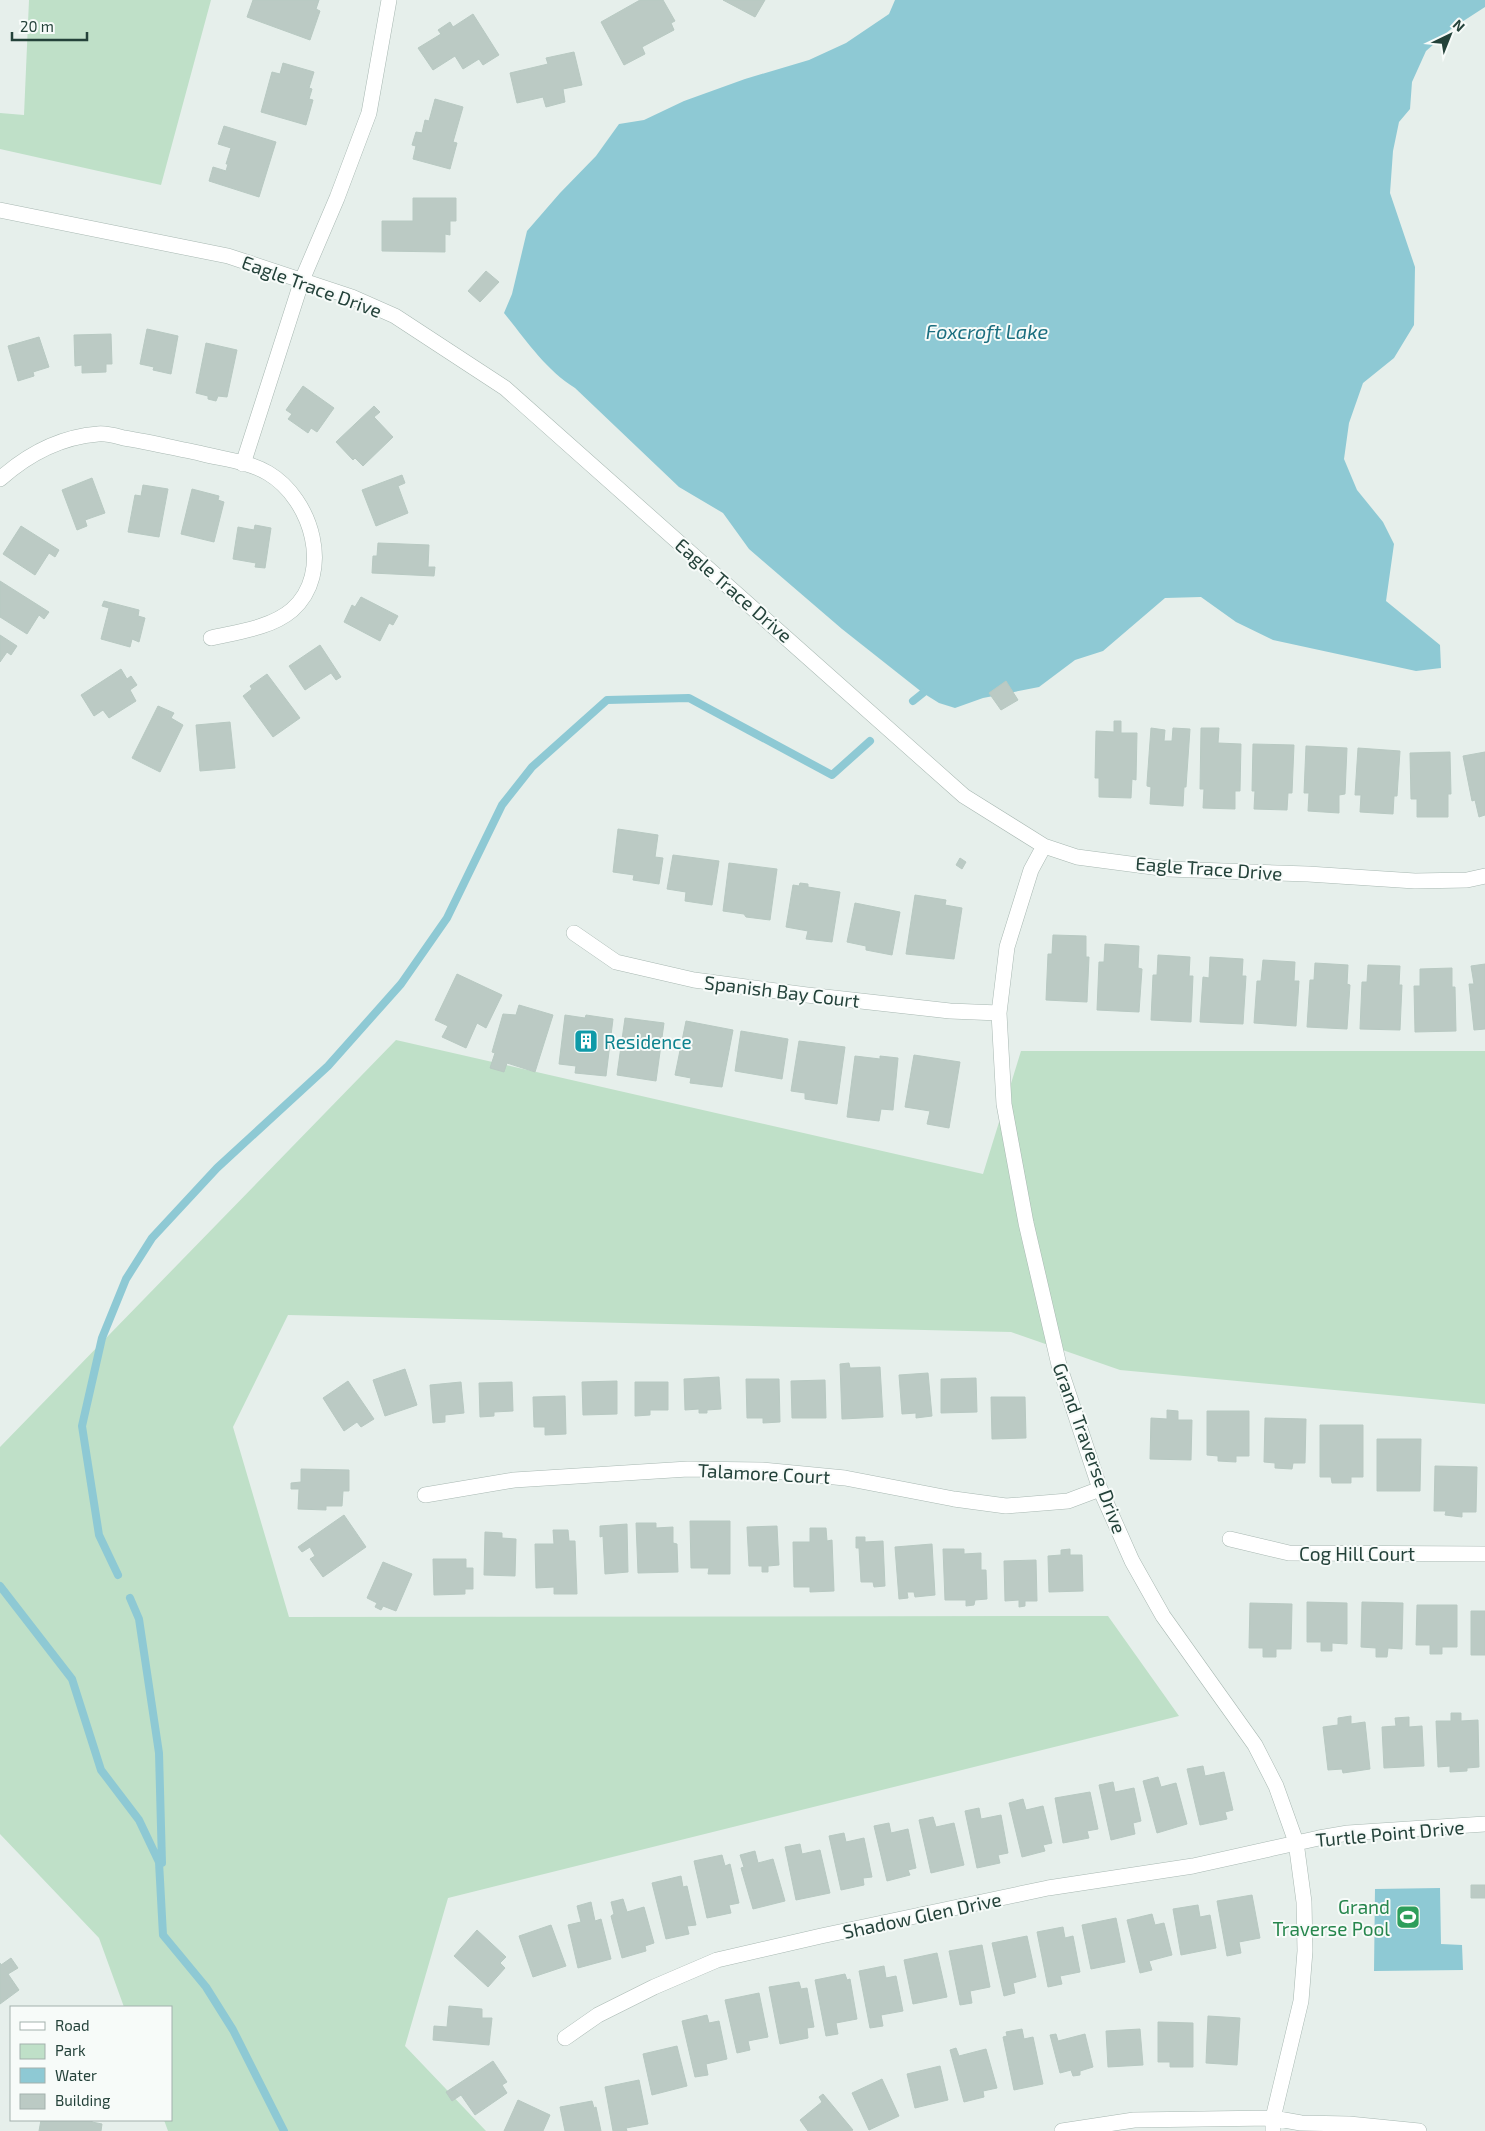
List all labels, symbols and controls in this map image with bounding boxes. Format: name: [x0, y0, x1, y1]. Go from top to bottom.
scale bar: [12, 10, 88, 42]
north arrow: [1425, 10, 1475, 60]
text: N: [1450, 15, 1469, 35]
text: 20 m: [20, 17, 54, 35]
street label: Eagle Trace Drive: [239, 250, 385, 322]
water label: Foxcroft Lake: [926, 319, 1049, 343]
street label: Eagle Trace Drive: [671, 533, 797, 647]
street label: Eagle Trace Drive: [1135, 851, 1283, 885]
street label: Spanish Bay Court: [703, 970, 861, 1012]
building icon: Residence: [573, 1028, 599, 1054]
place label: Residence: [604, 1030, 692, 1053]
street label: Grand Traverse Drive: [1048, 1359, 1132, 1537]
street label: Talamore Court: [697, 1458, 831, 1488]
street label: Cog Hill Court: [1299, 1542, 1415, 1565]
street label: Turtle Point Drive: [1315, 1815, 1465, 1851]
street label: Shadow Glen Drive: [841, 1887, 1003, 1943]
place label: Grand Traverse Pool: [1272, 1895, 1390, 1940]
sports icon: Grand Traverse Pool: [1395, 1904, 1421, 1930]
legend: [10, 2006, 172, 2121]
text: Road: [55, 2016, 90, 2034]
text: Park: [55, 2041, 86, 2059]
text: Water: [55, 2066, 97, 2084]
text: Building: [55, 2091, 111, 2109]

